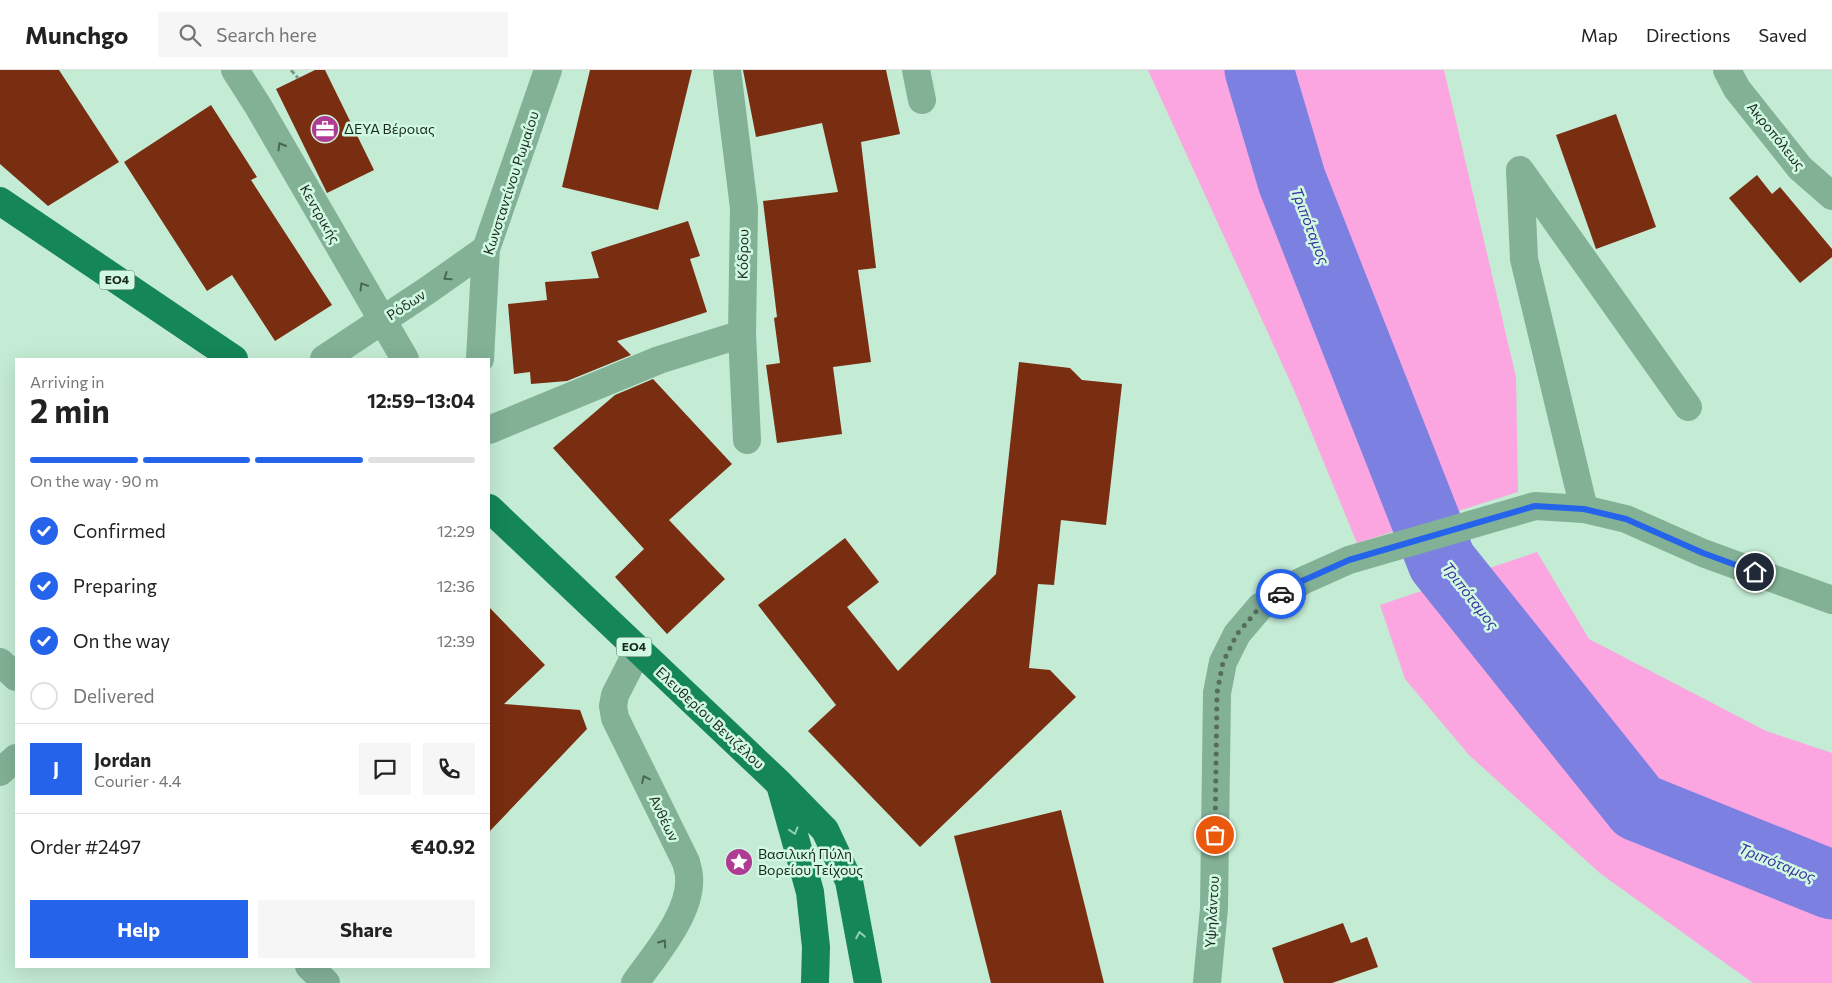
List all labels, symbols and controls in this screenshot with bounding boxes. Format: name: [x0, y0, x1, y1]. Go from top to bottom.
search box: [158, 12, 508, 57]
text: Munchgo: [25, 20, 128, 49]
icon: search: [176, 21, 204, 49]
text: Search here: [216, 23, 317, 46]
text: Map: [1581, 24, 1618, 46]
text: Directions: [1646, 24, 1730, 46]
text: Saved: [1758, 24, 1807, 46]
street label: Ακροπόλεως: [1744, 98, 1809, 173]
street label: Κωνσταντίνου Ρωμαίου: [479, 109, 542, 257]
office icon: ΔΕΥΑ Βέροιας: [310, 114, 340, 144]
place label: ΔΕΥΑ Βέροιας: [344, 120, 435, 137]
one-way arrow: [277, 143, 287, 152]
street label: Κεντρικής: [297, 181, 344, 246]
water label: Τριπόταμος: [1288, 185, 1334, 267]
street label: Κόδρου: [734, 229, 751, 279]
road number: ΕΟ4: [100, 270, 134, 290]
one-way arrow: [443, 271, 453, 280]
one-way arrow: [359, 283, 369, 292]
street label: Ρόδων: [383, 286, 428, 323]
text: Arriving in: [30, 372, 104, 391]
text: 12:59–13:04: [367, 389, 475, 412]
text: 2 min: [30, 390, 110, 430]
text: On the way · 90 m: [30, 471, 159, 490]
icon: check: [30, 517, 58, 545]
text: Confirmed: [73, 519, 166, 542]
text: 12:29: [437, 521, 475, 540]
pin: [1734, 551, 1776, 593]
water label: Τριπόταμος: [1439, 558, 1503, 633]
icon: home: [1741, 558, 1769, 586]
courier: [1256, 569, 1306, 619]
icon: check: [30, 572, 58, 600]
text: Preparing: [73, 574, 157, 597]
text: 12:36: [437, 576, 475, 595]
icon: car: [1267, 580, 1295, 608]
icon: check: [30, 627, 58, 655]
text: On the way: [73, 629, 170, 652]
text: 12:39: [437, 631, 475, 650]
road number: ΕΟ4: [616, 638, 652, 656]
street label: Ελευθερίου Βενιζέλου: [653, 663, 768, 772]
text: Delivered: [73, 684, 154, 707]
button: chat: [359, 743, 411, 795]
button: phone: [423, 743, 475, 795]
text: Jordan: [94, 748, 151, 771]
text: J: [53, 757, 59, 780]
text: Courier · 4.4: [94, 771, 181, 790]
one-way arrow: [641, 775, 651, 784]
street label: Ανθέων: [646, 792, 683, 844]
pin: [1194, 814, 1236, 856]
icon: bag: [1201, 821, 1229, 849]
one-way arrow: [788, 826, 798, 834]
text: Order #2497: [30, 835, 141, 858]
text: €40.92: [410, 835, 475, 858]
water label: Τριπόταμος: [1736, 839, 1819, 886]
place label: Βασιλική Πύλη Βορείου Τείχους: [758, 845, 863, 878]
place icon: Βασιλική Πύλη Βορείου Τείχους: [724, 847, 754, 877]
street label: Υψηλάντου: [1201, 875, 1222, 948]
button: Help: [30, 900, 248, 958]
button: Share: [258, 900, 475, 958]
one-way arrow: [855, 931, 865, 939]
one-way arrow: [657, 939, 666, 949]

